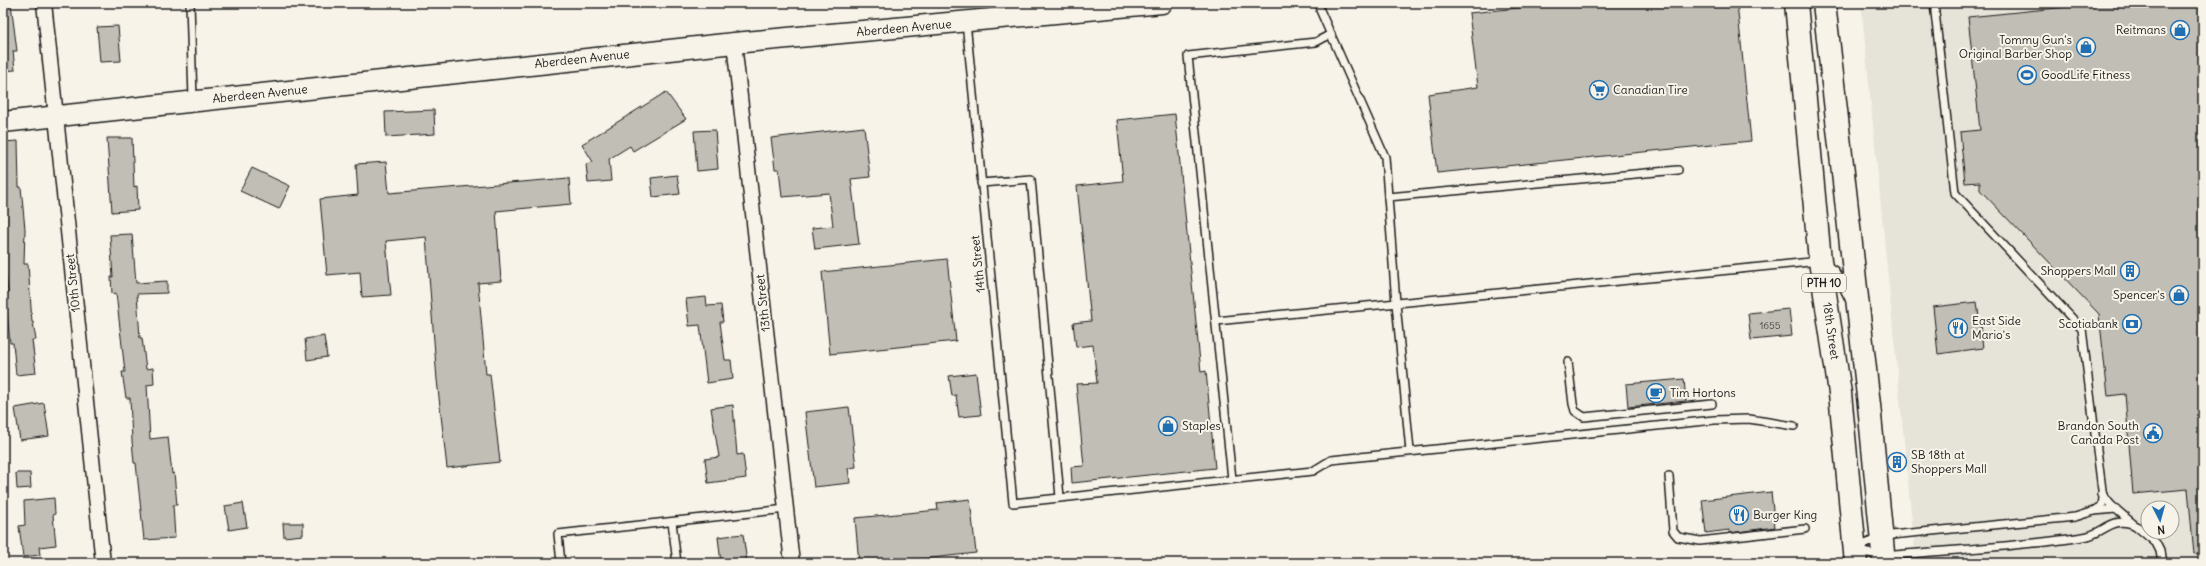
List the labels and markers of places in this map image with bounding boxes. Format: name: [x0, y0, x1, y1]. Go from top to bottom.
shop icon: Reitmans: [2169, 19, 2191, 41]
place label: Reitmans: [2116, 22, 2166, 37]
place label: Tommy Gun's Original Barber Shop: [1959, 32, 2072, 61]
shop icon: Tommy Gun's Original Barber Shop: [2075, 36, 2097, 58]
sports icon: GoodLife Fitness: [2016, 64, 2038, 86]
place label: GoodLife Fitness: [2041, 67, 2130, 82]
supermarket icon: Canadian Tire: [1588, 79, 1610, 101]
place label: Canadian Tire: [1613, 82, 1688, 97]
building icon: Shoppers Mall: [2119, 260, 2141, 282]
place label: Shoppers Mall: [2040, 263, 2116, 278]
shop icon: Spencer's: [2168, 284, 2190, 306]
place label: Spencer's: [2113, 287, 2165, 302]
place label: East Side Mario's: [1972, 313, 2021, 342]
bank icon: Scotiabank: [2121, 313, 2143, 335]
place label: Scotiabank: [2059, 316, 2118, 331]
restaurant icon: East Side Mario's: [1947, 317, 1969, 339]
cafe icon: Tim Hortons: [1645, 382, 1667, 404]
place label: Tim Hortons: [1670, 385, 1736, 400]
shop icon: Staples: [1157, 415, 1179, 437]
place label: Staples: [1182, 418, 1221, 433]
place label: Brandon South Canada Post: [2058, 418, 2139, 447]
public building icon: Brandon South Canada Post: [2142, 422, 2164, 444]
place label: SB 18th at Shoppers Mall: [1911, 447, 1987, 476]
building icon: SB 18th at Shoppers Mall: [1886, 451, 1908, 473]
restaurant icon: Burger King: [1728, 504, 1750, 526]
place label: Burger King: [1753, 507, 1817, 522]

